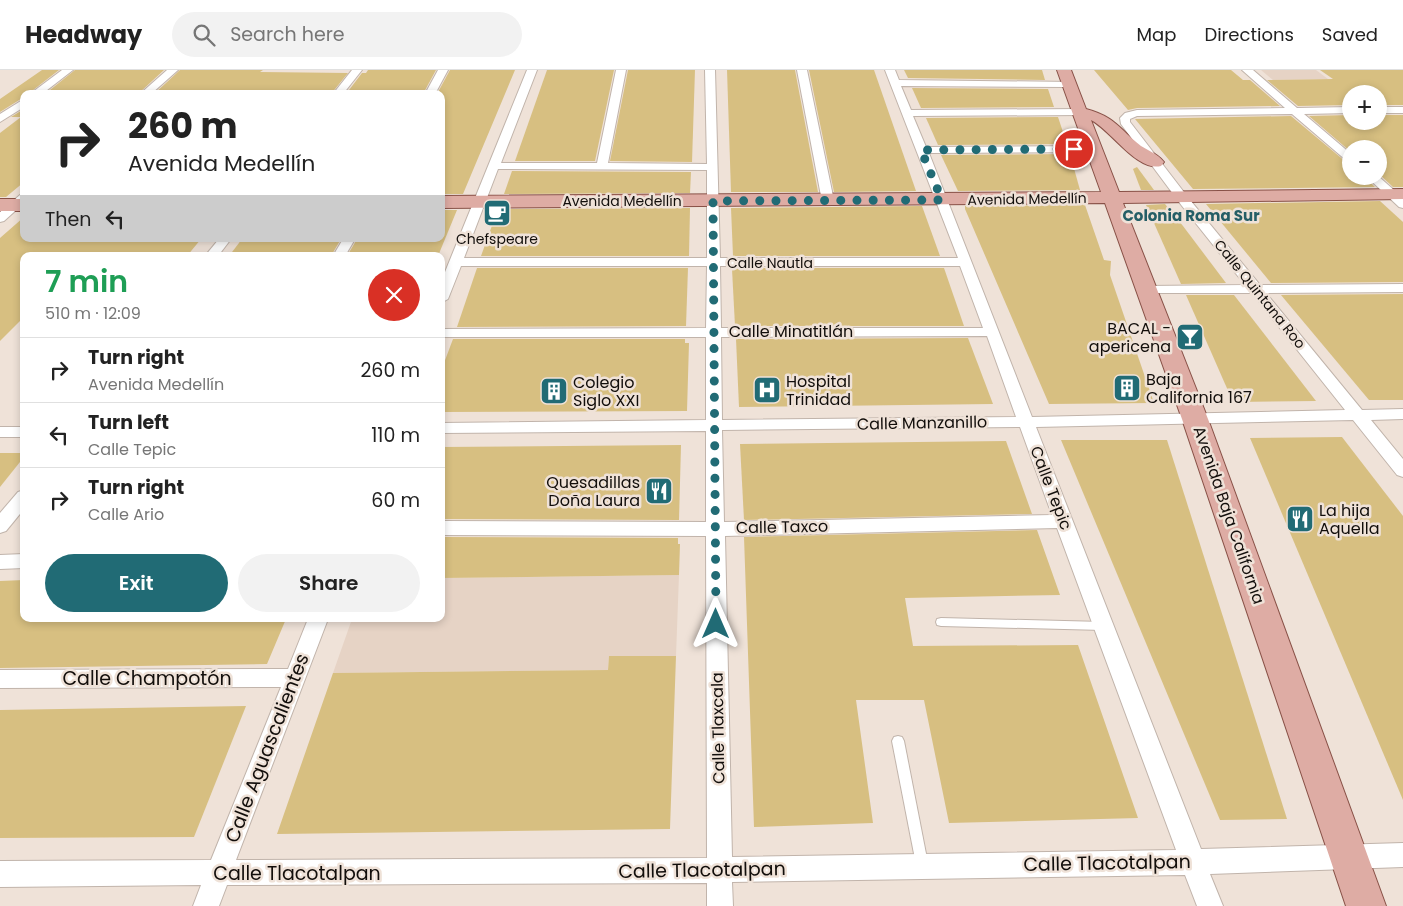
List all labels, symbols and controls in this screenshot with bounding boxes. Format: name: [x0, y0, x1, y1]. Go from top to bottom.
search box: [172, 12, 522, 57]
text: Headway: [25, 18, 142, 51]
icon: search: [190, 21, 218, 49]
text: Search here: [230, 21, 345, 48]
text: Map: [1137, 22, 1176, 47]
text: Directions: [1204, 22, 1294, 47]
text: Saved: [1322, 22, 1378, 47]
map controls: [1342, 85, 1387, 185]
button: +: [1342, 85, 1387, 130]
text: 260 m: [128, 101, 238, 150]
icon: right: [45, 110, 110, 175]
pin: [1053, 128, 1095, 170]
icon: arrive: [1060, 135, 1088, 163]
button: −: [1342, 140, 1387, 185]
text: Avenida Medellín: [128, 148, 315, 179]
street label: Avenida Medellín: [967, 188, 1087, 210]
street label: Avenida Medellín: [562, 191, 682, 211]
cafe icon: Chefspeare: [482, 198, 512, 228]
icon: left: [101, 205, 129, 233]
district label: Colonia Roma Sur: [1122, 205, 1260, 226]
text: Then: [45, 206, 91, 233]
place label: Chefspeare: [456, 229, 538, 249]
street label: Calle Quintana Roo: [1210, 235, 1310, 353]
street label: Calle Nautla: [727, 253, 813, 273]
text: 7 min: [45, 260, 128, 303]
button: close: [368, 269, 420, 321]
text: 510 m · 12:09: [45, 302, 141, 325]
place label: BACAL - apericena: [1089, 317, 1171, 358]
street label: Calle Minatitlán: [729, 320, 853, 343]
bar icon: BACAL - apericena: [1175, 322, 1205, 352]
text: Turn right: [88, 344, 184, 371]
icon: right: [45, 356, 73, 384]
text: 260 m: [360, 357, 420, 384]
place label: Baja California 167: [1146, 368, 1252, 409]
place label: Hospital Trinidad: [786, 370, 851, 411]
place label: Colegio Siglo XXI: [573, 371, 639, 412]
text: Avenida Medellín: [88, 373, 224, 396]
building icon: Baja California 167: [1112, 373, 1142, 403]
hospital icon: Hospital Trinidad: [752, 375, 782, 405]
building icon: Colegio Siglo XXI: [539, 376, 569, 406]
text: Turn left: [88, 409, 169, 436]
street label: Calle Manzanillo: [857, 410, 987, 436]
icon: left: [45, 421, 73, 449]
text: 110 m: [371, 422, 420, 449]
street label: Avenida Baja California: [1188, 423, 1270, 607]
text: Calle Tepic: [88, 438, 176, 461]
street label: Calle Tepic: [1024, 443, 1078, 534]
place label: Quesadillas Doña Laura: [546, 471, 640, 512]
text: Turn right: [88, 474, 184, 501]
restaurant icon: Quesadillas Doña Laura: [644, 476, 674, 506]
icon: right: [45, 486, 73, 514]
text: 60 m: [371, 487, 420, 514]
place label: La hija Aquella: [1319, 499, 1379, 540]
text: Calle Ario: [88, 503, 164, 526]
restaurant icon: La hija Aquella: [1285, 504, 1315, 534]
street label: Calle Taxco: [736, 515, 828, 539]
button: Exit: [45, 554, 228, 612]
button: Share: [238, 554, 420, 612]
position arrow: [689, 597, 741, 649]
street label: Calle Aguascalientes: [218, 650, 316, 846]
street label: Calle Champotón: [62, 665, 232, 692]
street label: Calle Tlaxcala: [706, 672, 730, 784]
street label: Calle Tlacotalpan: [1023, 848, 1191, 878]
street label: Calle Tlacotalpan: [618, 855, 786, 885]
street label: Calle Tlacotalpan: [213, 860, 381, 887]

